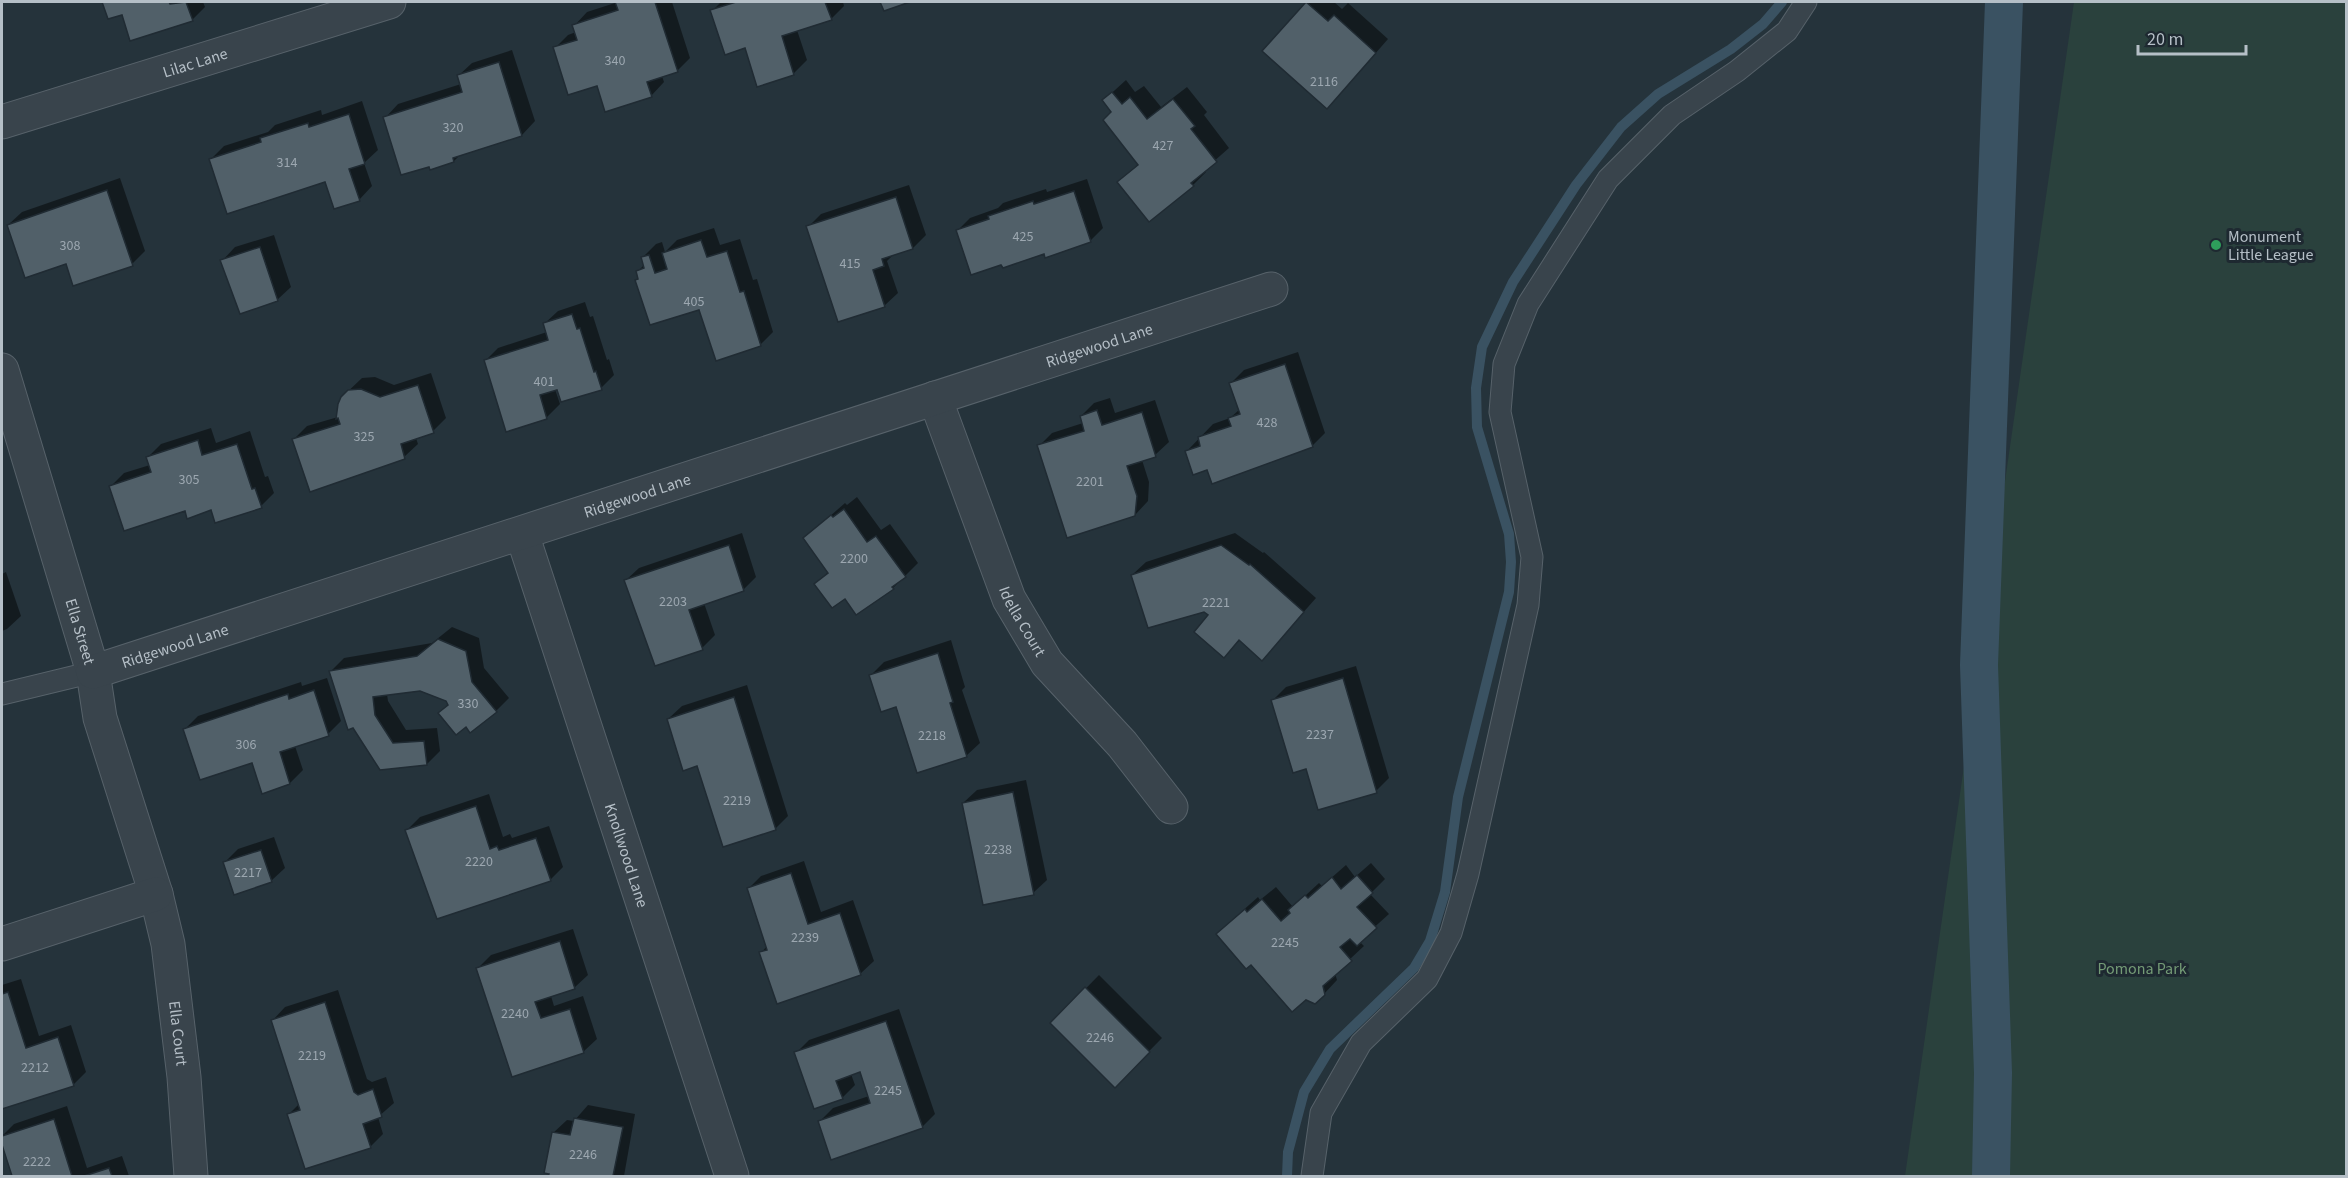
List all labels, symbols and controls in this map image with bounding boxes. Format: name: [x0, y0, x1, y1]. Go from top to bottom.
scale bar: [2138, 18, 2246, 56]
text: 20 m: [2147, 27, 2183, 52]
street label: Lilac Lane: [160, 43, 231, 84]
house number: 340: [605, 51, 625, 71]
house number: 2116: [1310, 72, 1338, 92]
house number: 320: [443, 118, 463, 138]
house number: 427: [1153, 136, 1173, 156]
house number: 314: [277, 153, 297, 173]
place label: Monument Little League: [2228, 226, 2314, 266]
house number: 425: [1013, 227, 1033, 247]
house number: 308: [60, 236, 80, 256]
marker: Monument Little League: [2209, 238, 2223, 252]
house number: 415: [840, 254, 860, 274]
house number: 405: [684, 292, 704, 312]
street label: Ridgewood Lane: [1043, 318, 1156, 373]
house number: 401: [534, 372, 554, 392]
house number: 428: [1257, 413, 1277, 433]
house number: 325: [354, 427, 374, 447]
street label: Ridgewood Lane: [581, 468, 694, 524]
house number: 305: [179, 470, 199, 490]
house number: 2201: [1076, 472, 1104, 492]
house number: 2200: [840, 549, 868, 569]
street label: Idella Court: [993, 583, 1051, 661]
house number: 2203: [659, 592, 687, 612]
house number: 2221: [1202, 593, 1230, 613]
street label: Ella Street: [59, 596, 100, 668]
street label: Ridgewood Lane: [119, 619, 231, 674]
house number: 330: [458, 694, 478, 714]
house number: 2237: [1306, 725, 1334, 745]
house number: 2218: [918, 726, 946, 746]
house number: 306: [236, 735, 256, 755]
house number: 2219: [723, 791, 751, 811]
street label: Knollwood Lane: [599, 801, 653, 911]
house number: 2238: [984, 840, 1012, 860]
house number: 2220: [465, 852, 493, 872]
house number: 2217: [234, 863, 262, 883]
house number: 2239: [791, 928, 819, 948]
house number: 2245: [1271, 933, 1299, 953]
park label: Pomona Park: [2097, 958, 2187, 980]
street label: Ella Court: [163, 1000, 193, 1068]
house number: 2240: [501, 1004, 529, 1024]
house number: 2246: [1086, 1028, 1114, 1048]
house number: 2219: [298, 1046, 326, 1066]
house number: 2212: [21, 1058, 49, 1078]
house number: 2245: [874, 1081, 902, 1101]
house number: 2246: [569, 1145, 597, 1165]
house number: 2222: [23, 1152, 51, 1172]

